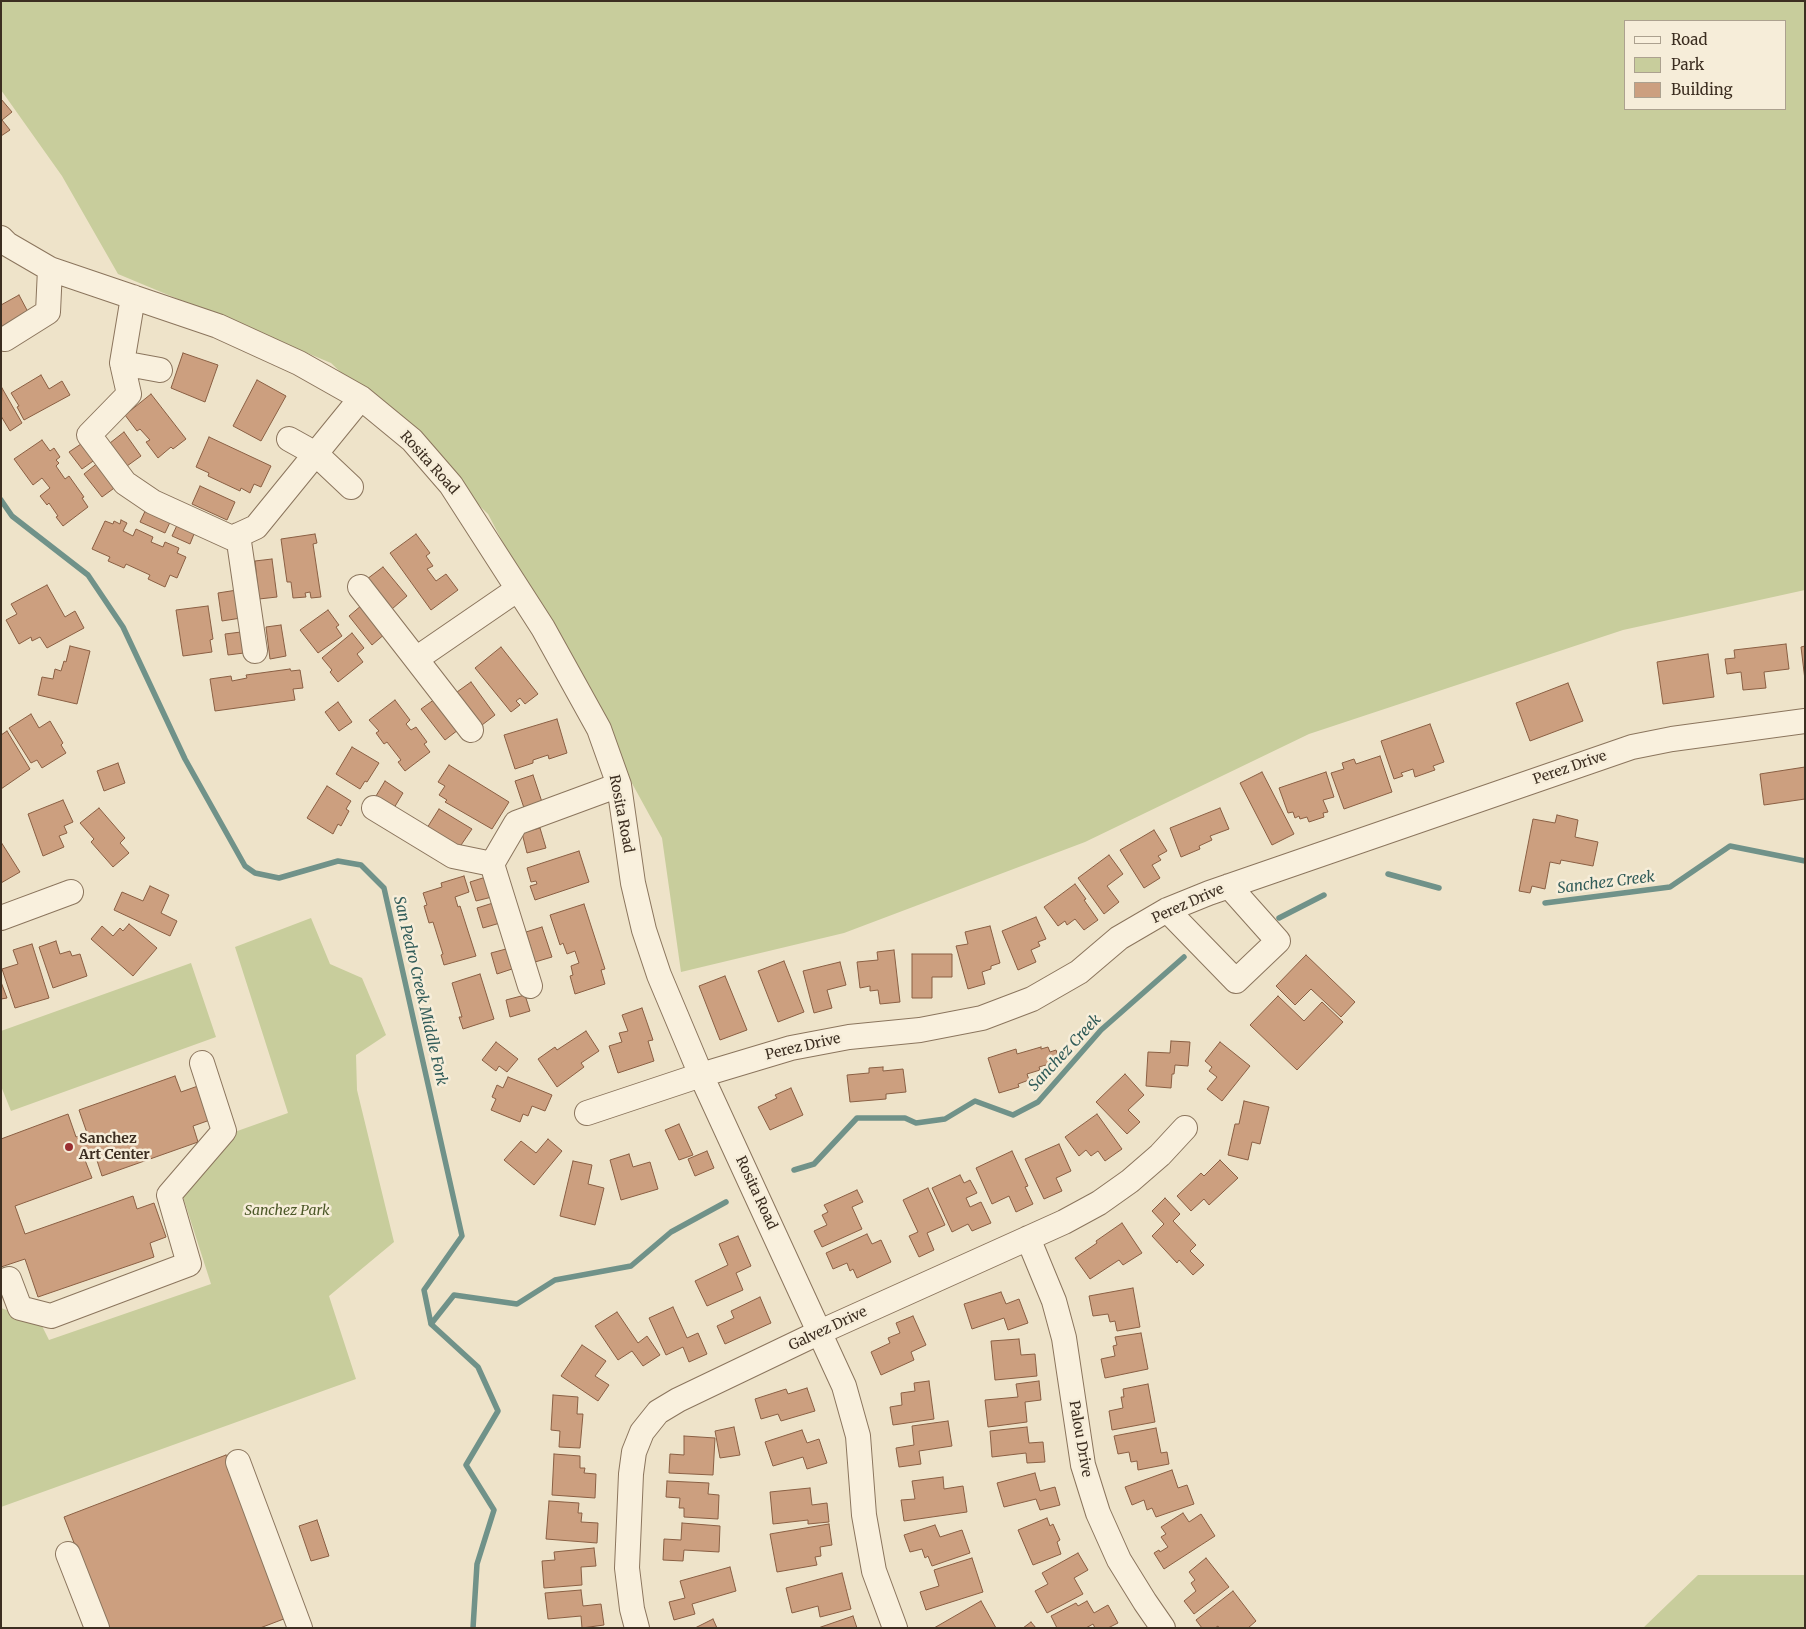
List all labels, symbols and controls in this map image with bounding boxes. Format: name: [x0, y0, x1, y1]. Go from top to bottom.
legend: [1624, 20, 1786, 110]
text: Road: [1671, 30, 1707, 49]
text: Park: [1671, 55, 1704, 74]
text: Building: [1671, 80, 1733, 99]
street label: Rosita Road: [396, 428, 462, 498]
street label: Perez Drive: [1531, 748, 1609, 788]
street label: Rosita Road: [605, 774, 637, 854]
water label: Sanchez Creek: [1556, 868, 1656, 898]
street label: Perez Drive: [1150, 881, 1226, 927]
water label: San Pedro Creek Middle Fork: [389, 895, 451, 1087]
water label: Sanchez Creek: [1025, 1011, 1105, 1095]
street label: Perez Drive: [764, 1030, 842, 1064]
place label: Sanchez Art Center: [79, 1131, 150, 1164]
marker: Sanchez Art Center: [63, 1141, 75, 1153]
street label: Rosita Road: [732, 1154, 780, 1232]
park label: Sanchez Park: [244, 1203, 330, 1219]
street label: Galvez Drive: [786, 1304, 870, 1354]
street label: Palou Drive: [1065, 1399, 1095, 1479]

